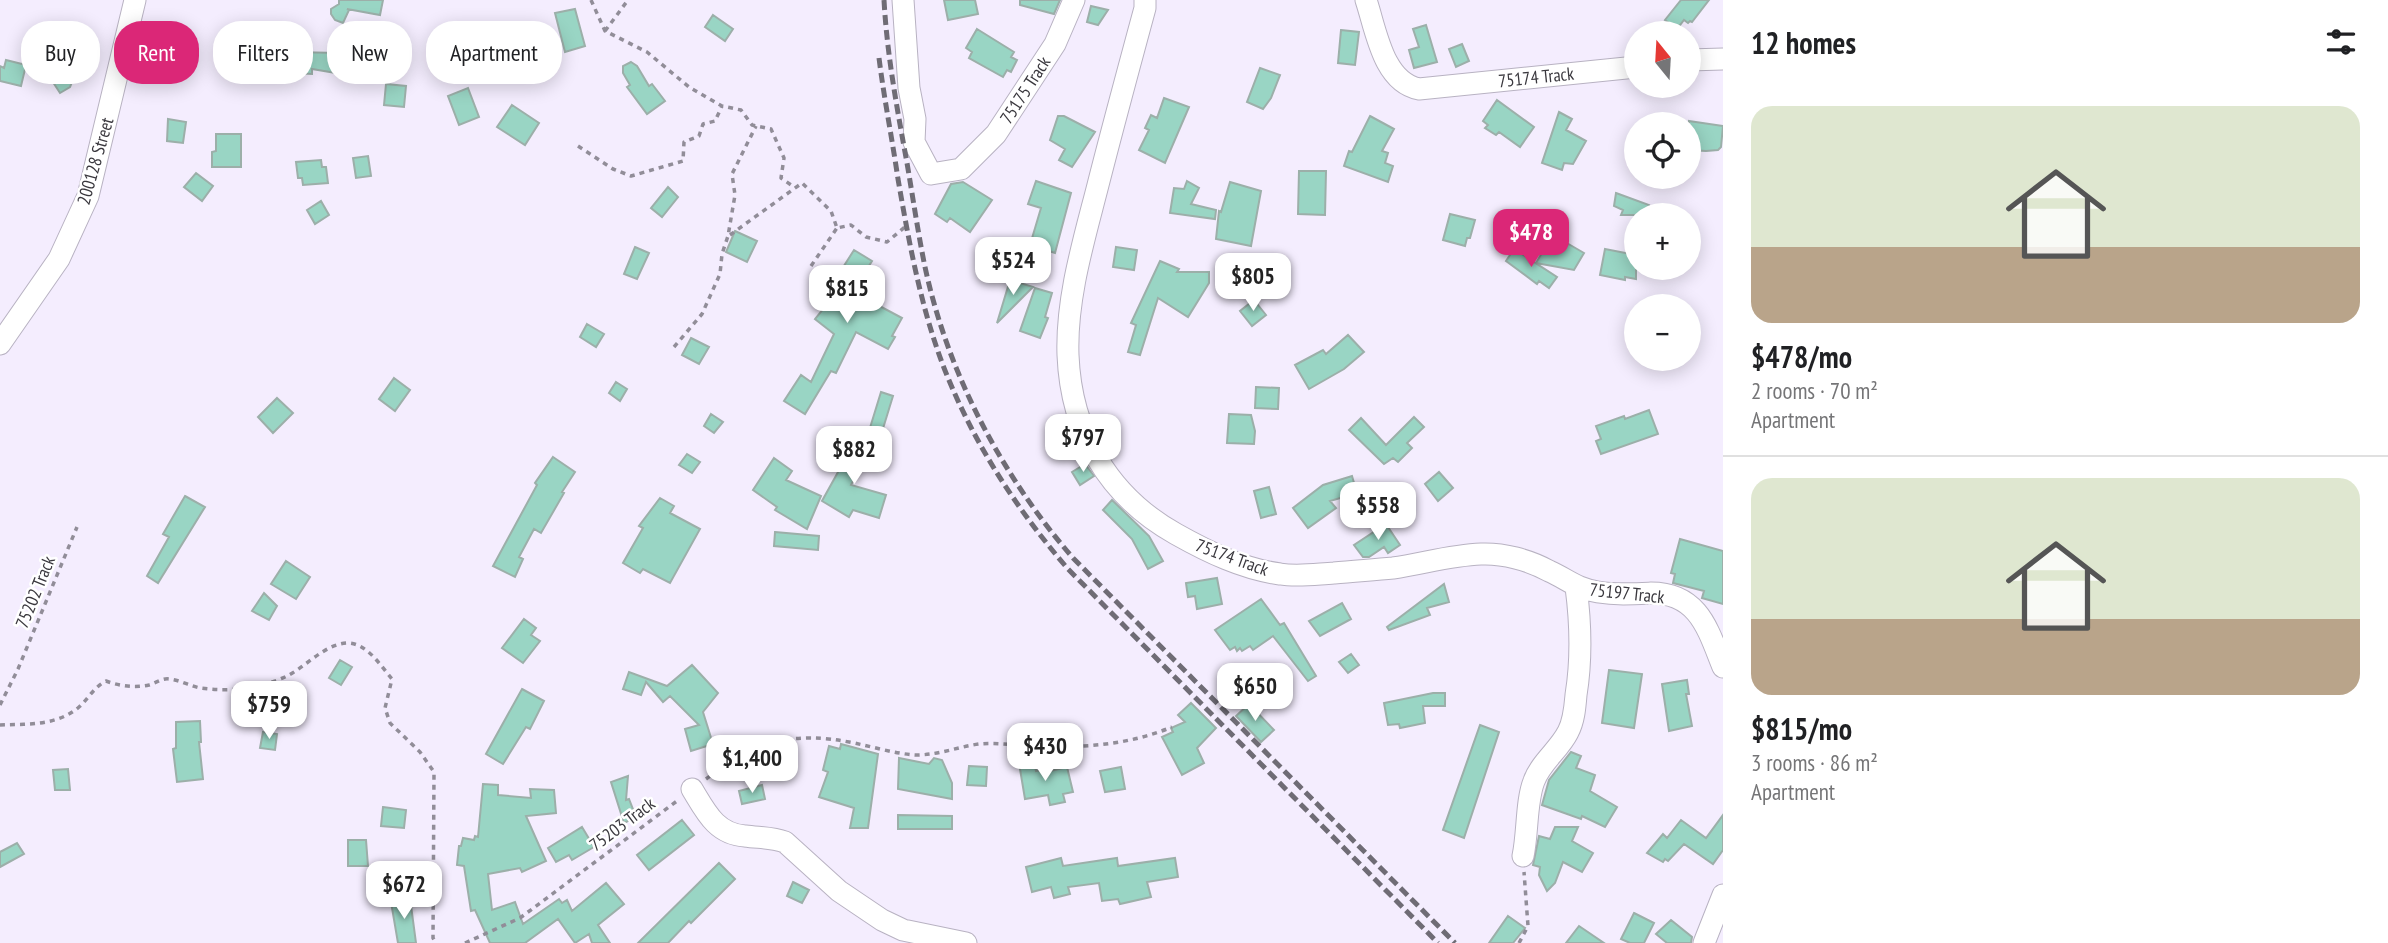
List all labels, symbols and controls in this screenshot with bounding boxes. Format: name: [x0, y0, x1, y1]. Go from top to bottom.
chip: Buy: [21, 21, 100, 84]
chip: Rent: [114, 21, 199, 84]
chip: Filters: [213, 21, 313, 84]
chip: New: [327, 21, 412, 84]
chip: Apartment: [426, 21, 562, 84]
north arrow: [1624, 21, 1701, 98]
map controls: [1624, 21, 1701, 371]
text: 12 homes: [1751, 23, 1856, 62]
icon: filters: [2322, 23, 2360, 61]
street label: 75175 Track: [995, 52, 1055, 128]
street label: 75174 Track: [1497, 62, 1575, 92]
button: locate: [1624, 112, 1701, 189]
street label: 200128 Street: [72, 115, 118, 207]
icon: home: [1993, 151, 2119, 277]
button: +: [1624, 203, 1701, 280]
pin: $478: [1490, 210, 1572, 269]
text: $478: [1509, 217, 1553, 246]
pin: $524: [972, 238, 1054, 297]
text: $524: [991, 245, 1035, 274]
pin: $805: [1212, 254, 1294, 313]
text: $805: [1231, 261, 1275, 290]
pin: $815: [806, 266, 888, 325]
text: $815: [825, 273, 869, 302]
button: −: [1624, 294, 1701, 371]
text: $478/mo: [1751, 337, 1852, 376]
text: 2 rooms · 70 m²: [1751, 376, 1878, 405]
text: Apartment: [1751, 405, 1835, 434]
pin: $797: [1042, 414, 1124, 474]
text: $797: [1061, 422, 1105, 451]
pin: $882: [813, 426, 895, 486]
text: $882: [832, 434, 876, 463]
pin: $558: [1337, 482, 1419, 542]
text: $558: [1356, 490, 1400, 519]
icon: home: [1993, 523, 2119, 649]
street label: 75174 Track: [1192, 533, 1272, 581]
street label: 75202 Track: [10, 552, 60, 631]
street label: 75197 Track: [1588, 578, 1666, 608]
pin: $650: [1214, 664, 1296, 723]
text: $650: [1233, 671, 1277, 700]
pin: $759: [228, 682, 310, 741]
text: $759: [247, 689, 291, 718]
text: $815/mo: [1751, 709, 1852, 748]
pin: $430: [1004, 724, 1086, 783]
text: $430: [1023, 731, 1067, 760]
pin: $1,400: [695, 736, 809, 795]
text: $1,400: [722, 743, 782, 772]
text: 3 rooms · 86 m²: [1751, 748, 1878, 777]
text: Apartment: [1751, 777, 1835, 806]
street label: 75203 Track: [585, 792, 659, 856]
pin: $672: [363, 862, 445, 921]
text: $672: [382, 869, 426, 898]

